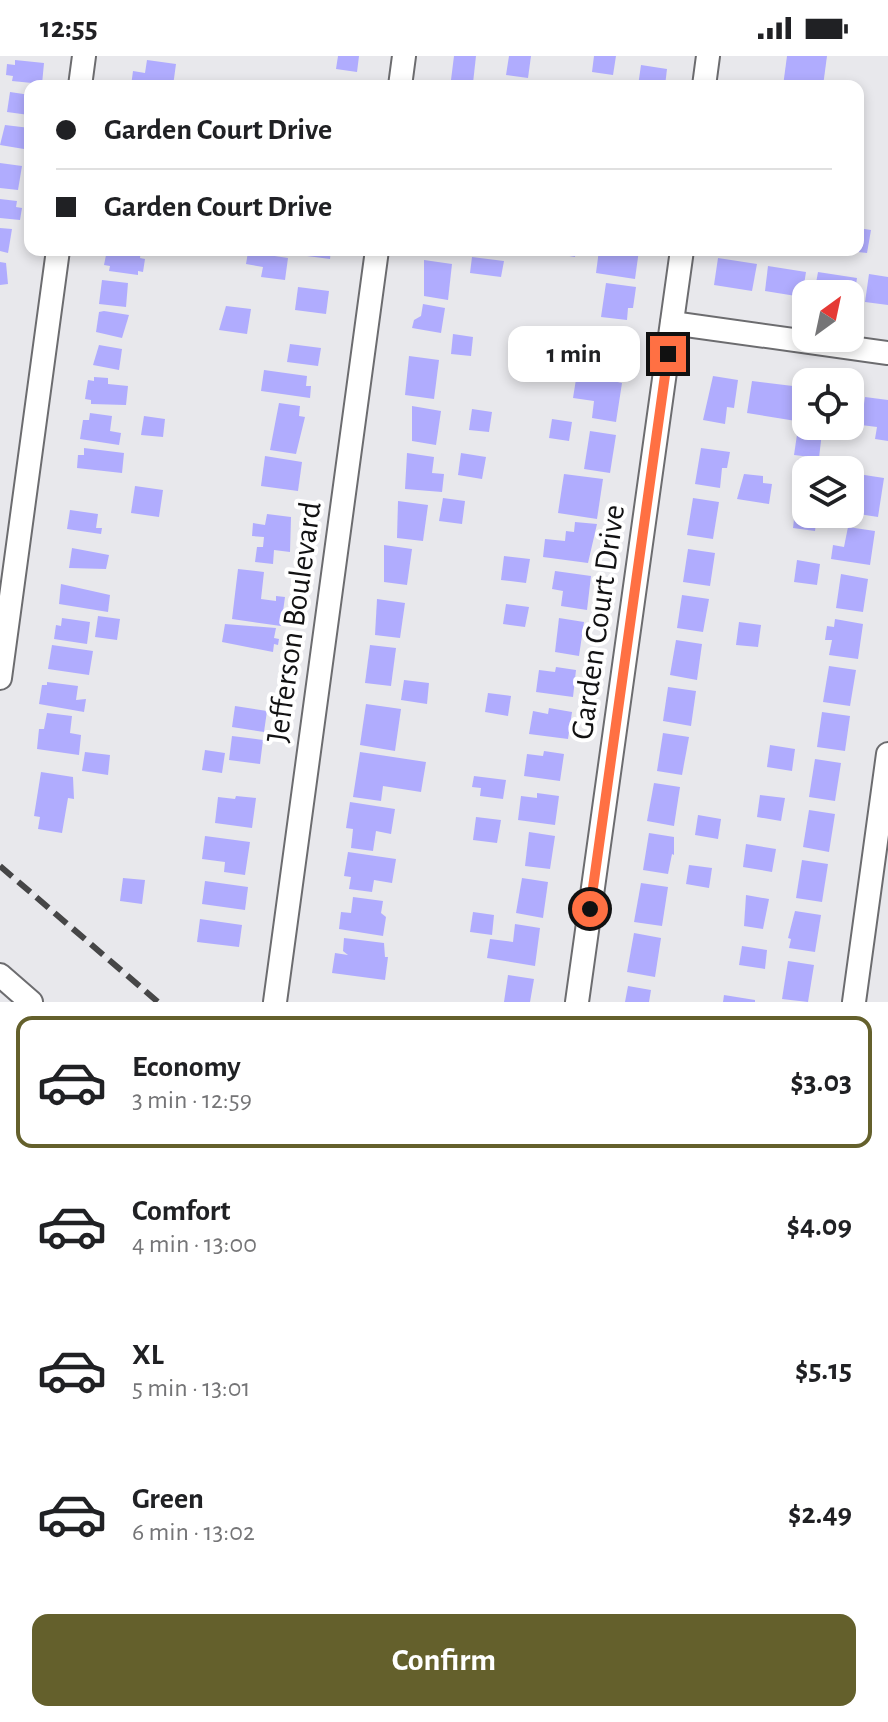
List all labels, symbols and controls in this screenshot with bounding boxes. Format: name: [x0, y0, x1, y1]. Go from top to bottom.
text: 12:55: [40, 13, 98, 43]
text: Garden Court Drive: [104, 115, 332, 145]
text: Garden Court Drive: [104, 192, 332, 222]
north arrow: [792, 280, 864, 352]
map controls: [792, 280, 864, 528]
callout: 1 min: [508, 326, 640, 382]
route end: [650, 336, 686, 372]
text: 1 min: [547, 341, 601, 367]
button: locate: [792, 368, 864, 440]
button: layers: [792, 456, 864, 528]
street label: Jefferson Boulevard: [261, 500, 327, 744]
street label: Garden Court Drive: [566, 502, 630, 742]
route start: [572, 891, 608, 927]
icon: car: [36, 1046, 108, 1118]
text: Economy: [132, 1052, 241, 1082]
text: $3.03: [790, 1067, 852, 1097]
text: 3 min · 12:59: [132, 1087, 252, 1113]
icon: car: [36, 1190, 108, 1262]
text: Comfort: [132, 1196, 231, 1226]
text: $4.09: [786, 1211, 852, 1241]
text: 4 min · 13:00: [132, 1231, 257, 1257]
icon: car: [36, 1334, 108, 1406]
text: XL: [132, 1340, 164, 1370]
text: $5.15: [795, 1355, 852, 1385]
text: 5 min · 13:01: [132, 1375, 250, 1401]
icon: car: [36, 1478, 108, 1550]
text: Green: [132, 1484, 204, 1514]
text: $2.49: [788, 1499, 852, 1529]
text: 6 min · 13:02: [132, 1519, 255, 1545]
button: Confirm: [32, 1614, 856, 1706]

